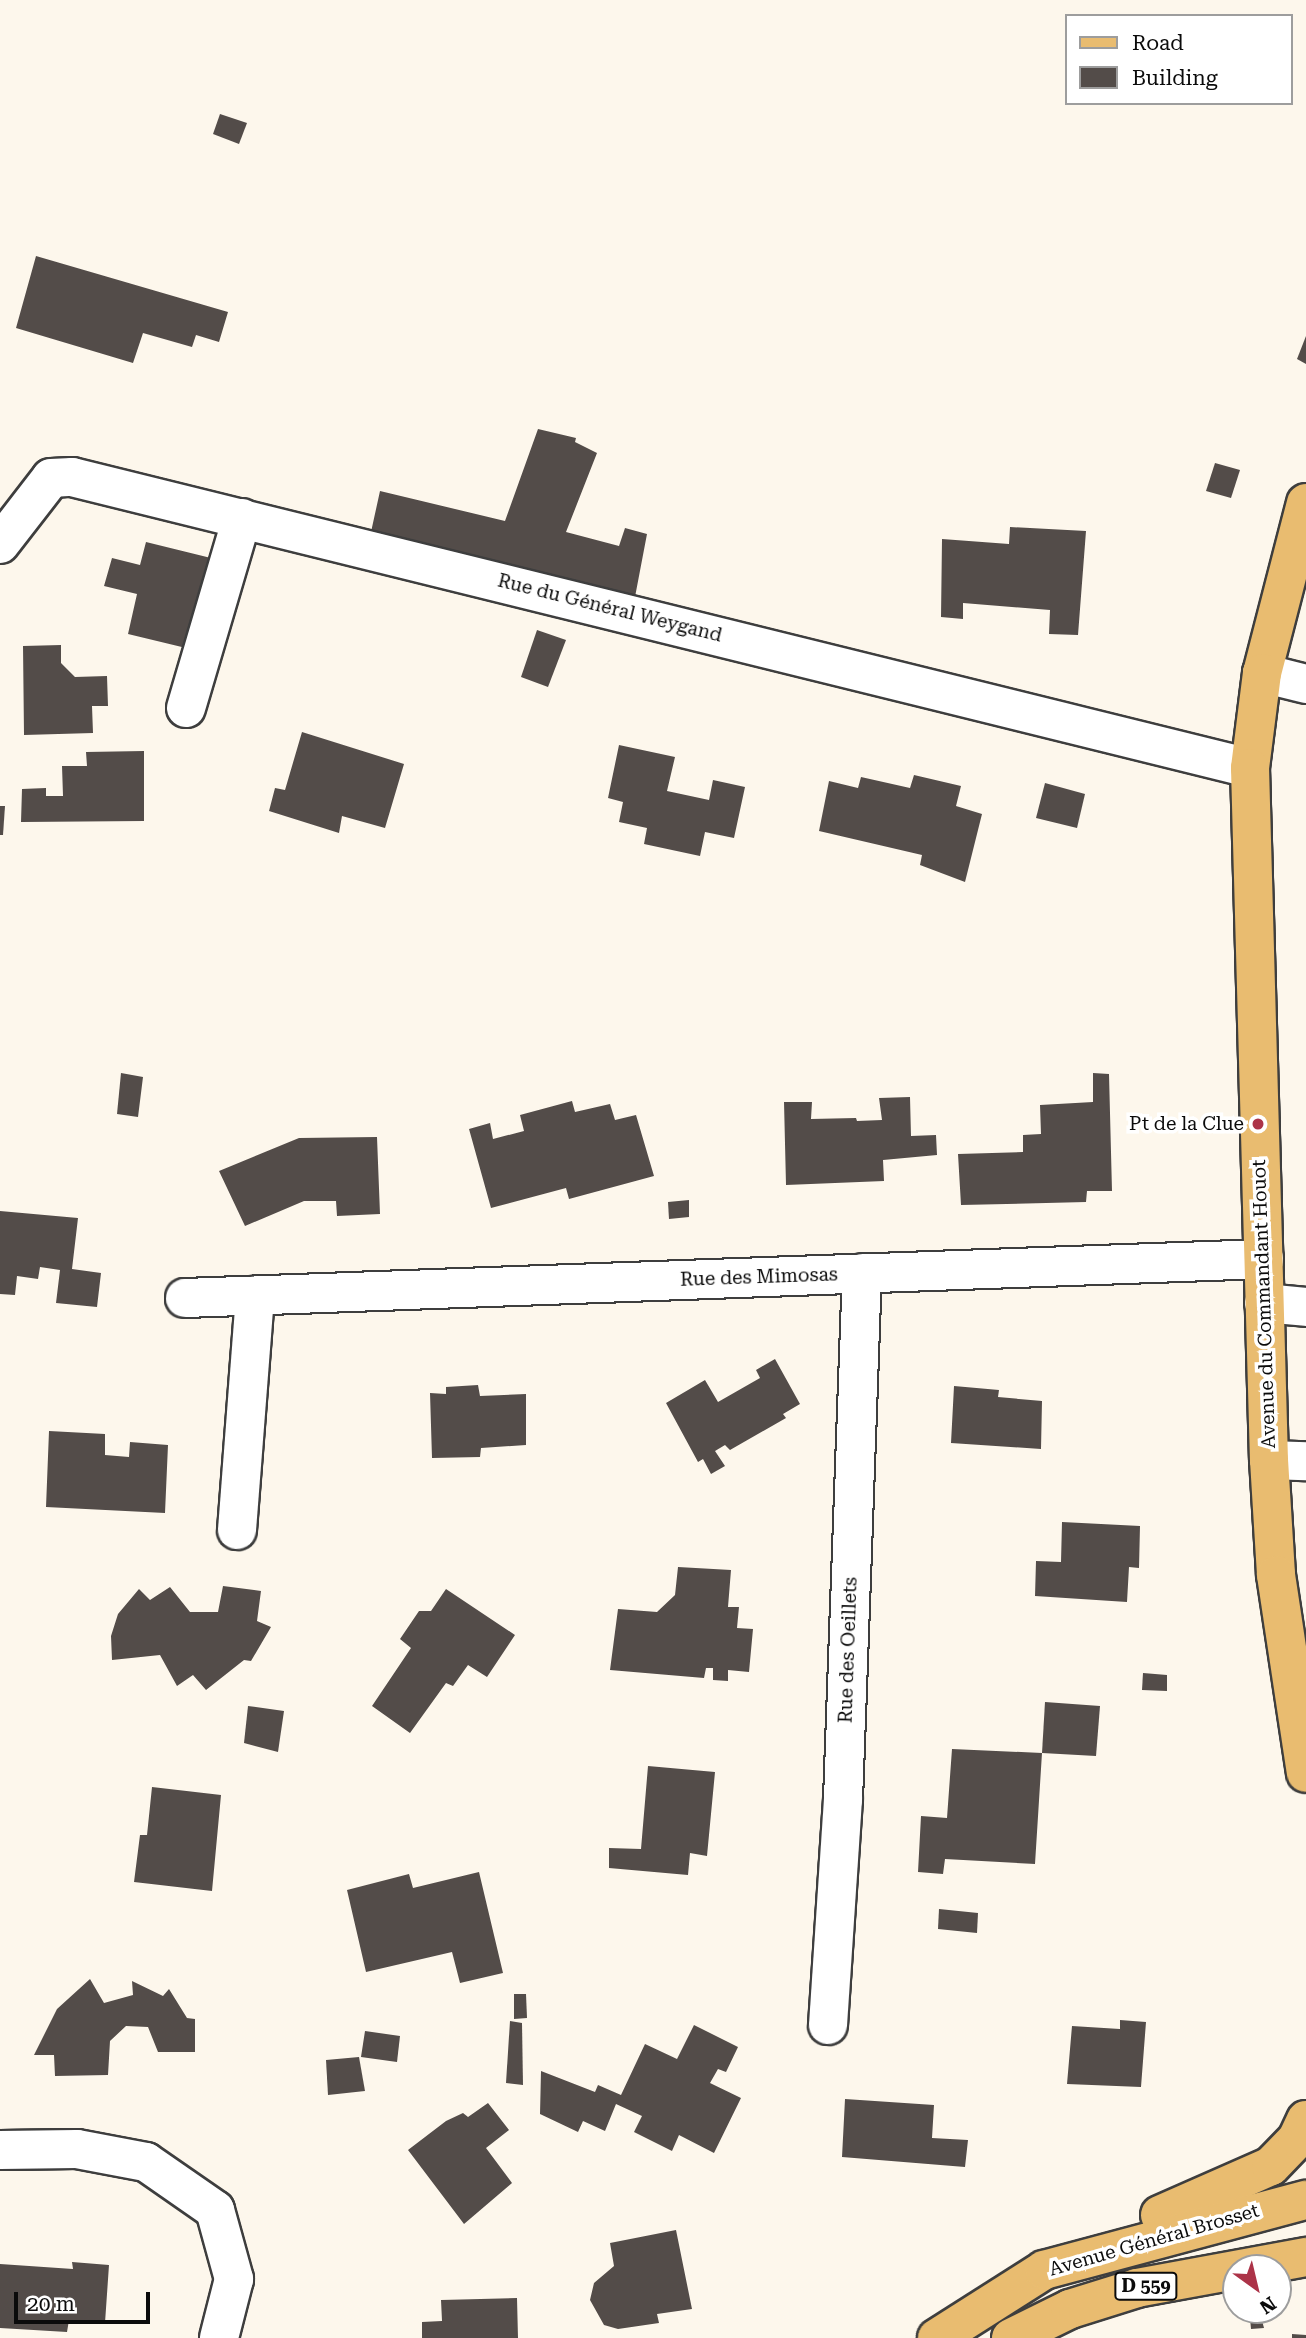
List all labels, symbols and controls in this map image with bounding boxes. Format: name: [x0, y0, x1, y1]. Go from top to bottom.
legend: [1064, 14, 1292, 105]
text: Road: [1132, 31, 1184, 55]
text: Building: [1132, 66, 1218, 90]
street label: Rue du Général Weygand: [495, 569, 725, 647]
place label: Pt de la Clue: [1129, 1113, 1244, 1135]
marker: Pt de la Clue: [1250, 1116, 1266, 1132]
street label: Avenue du Commandant Houot: [1248, 1159, 1280, 1449]
street label: Rue des Mimosas: [680, 1263, 838, 1291]
street label: Rue des Oeillets: [834, 1576, 862, 1724]
street label: Avenue Général Brosset: [1046, 2199, 1262, 2281]
north arrow: [1222, 2254, 1292, 2324]
road number: D 559: [1113, 2272, 1179, 2300]
scale bar: [18, 2278, 154, 2322]
text: 20 m: [27, 2292, 75, 2316]
text: N: [1255, 2292, 1280, 2319]

